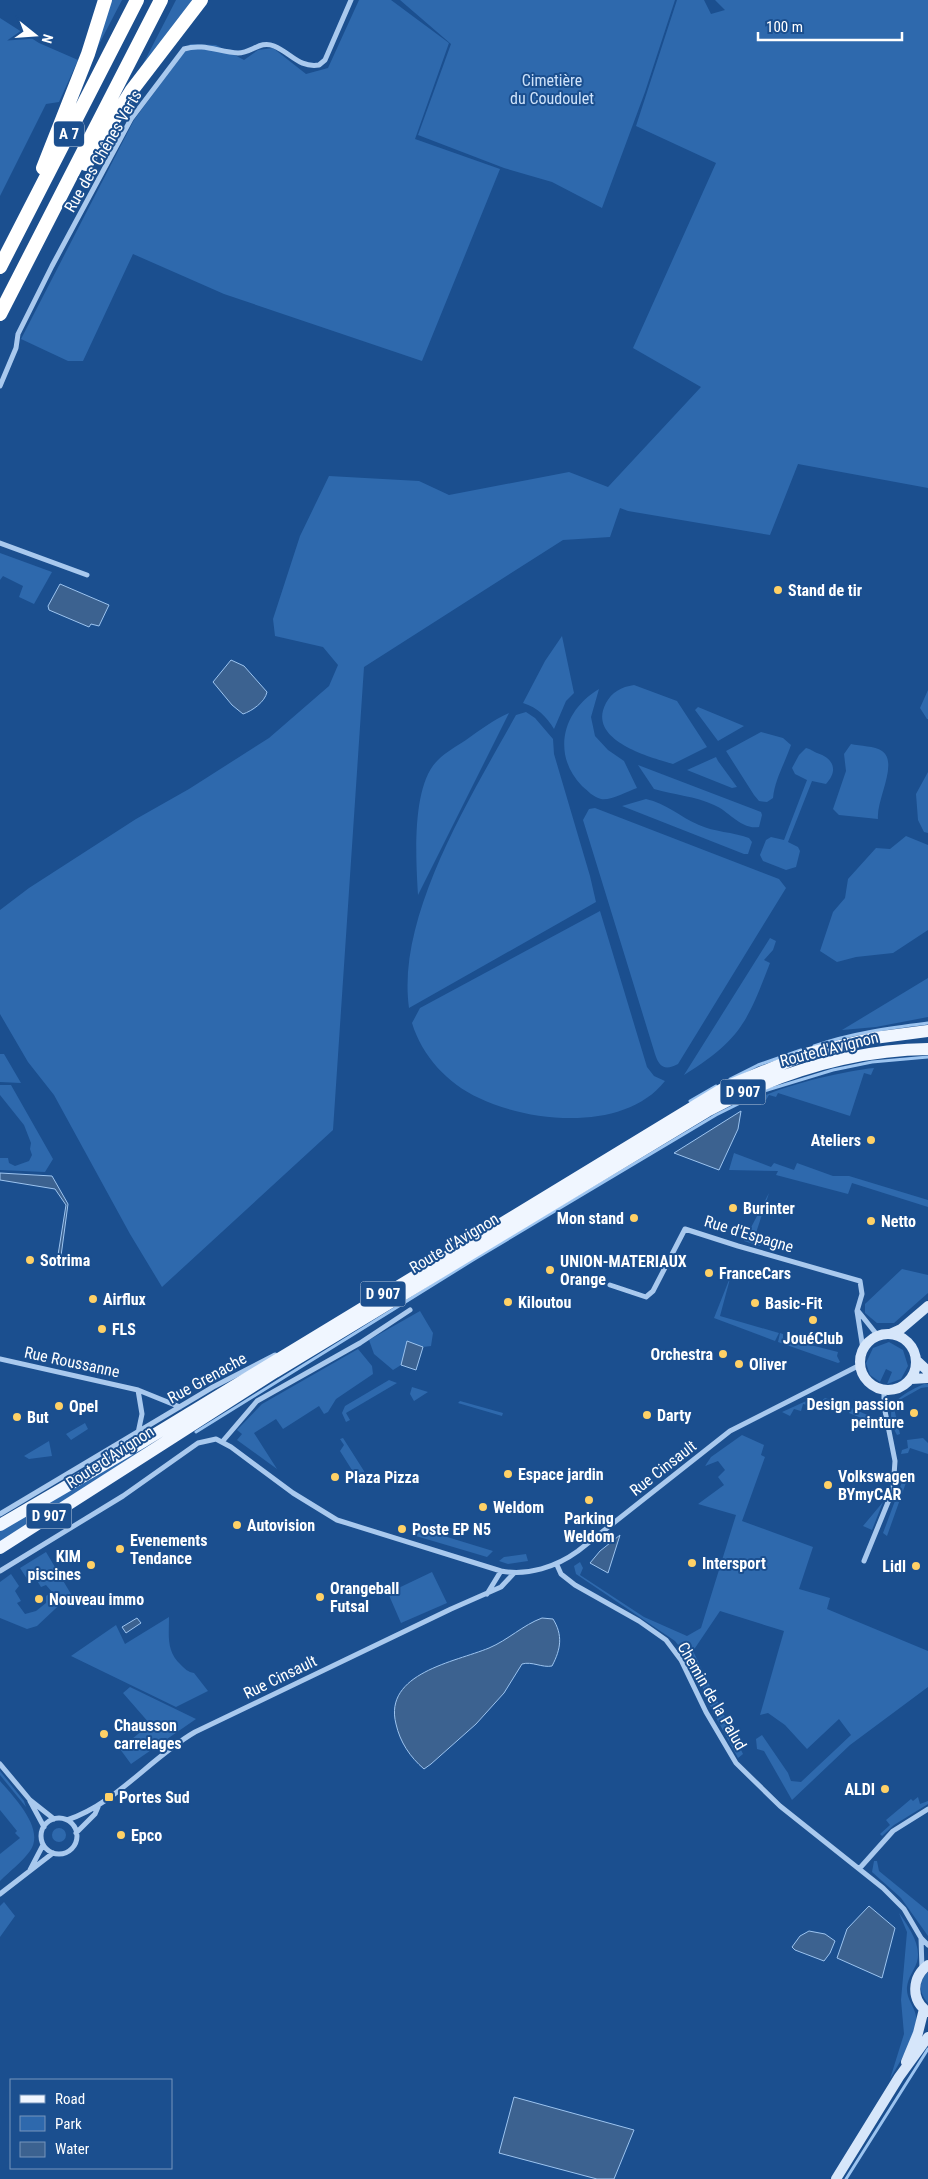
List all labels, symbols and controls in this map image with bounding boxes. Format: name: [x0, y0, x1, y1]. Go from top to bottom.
north arrow: [10, 10, 60, 60]
scale bar: [758, 10, 902, 42]
text: 100 m: [766, 18, 803, 36]
text: N: [39, 32, 56, 45]
park label: Cimetière du Coudoulet: [510, 71, 594, 108]
street label: Rue des Chênes Verts: [60, 87, 146, 215]
road number: A 7: [54, 122, 84, 146]
place label: Stand de tir: [788, 581, 862, 600]
marker: Stand de tir: [772, 584, 784, 596]
street label: Route d'Avignon: [778, 1028, 880, 1070]
road number: D 907: [720, 1080, 766, 1104]
place label: Ateliers: [811, 1131, 861, 1150]
marker: Ateliers: [865, 1134, 877, 1146]
place label: Burinter: [743, 1199, 795, 1218]
marker: Burinter: [727, 1202, 739, 1214]
street label: Route d'Avignon: [406, 1209, 502, 1277]
place label: Mon stand: [557, 1209, 624, 1228]
street label: Rue d'Espagne: [702, 1211, 796, 1257]
marker: Mon stand: [628, 1212, 640, 1224]
place label: Netto: [881, 1212, 916, 1231]
marker: Netto: [865, 1215, 877, 1227]
place label: Sotrima: [40, 1251, 91, 1270]
place label: UNION-MATERIAUX Orange: [560, 1252, 687, 1289]
marker: Sotrima: [24, 1254, 36, 1266]
marker: UNION-MATERIAUX Orange: [544, 1264, 556, 1276]
place label: FranceCars: [719, 1264, 791, 1283]
marker: FranceCars: [703, 1267, 715, 1279]
road number: D 907: [360, 1282, 406, 1306]
place label: Airflux: [103, 1290, 147, 1309]
marker: Airflux: [87, 1293, 99, 1305]
place label: Kiloutou: [518, 1293, 571, 1312]
place label: Basic-Fit: [765, 1294, 823, 1313]
marker: Kiloutou: [502, 1296, 514, 1308]
marker: Basic-Fit: [749, 1297, 761, 1309]
marker: JouéClub: [807, 1314, 819, 1326]
place label: FLS: [112, 1320, 136, 1339]
marker: FLS: [96, 1323, 108, 1335]
place label: JouéClub: [783, 1329, 843, 1348]
street label: Rue Roussanne: [23, 1343, 121, 1381]
place label: Orchestra: [651, 1345, 713, 1364]
marker: Orchestra: [717, 1348, 729, 1360]
street label: Rue Grenache: [164, 1349, 250, 1407]
place label: Oliver: [749, 1355, 787, 1374]
marker: Oliver: [733, 1358, 745, 1370]
place label: Design passion peinture: [807, 1395, 904, 1432]
place label: Opel: [69, 1397, 98, 1416]
marker: Opel: [53, 1400, 65, 1412]
place label: Darty: [657, 1406, 691, 1425]
marker: Design passion peinture: [908, 1407, 920, 1419]
place label: But: [27, 1408, 49, 1427]
marker: Darty: [641, 1409, 653, 1421]
marker: But: [11, 1411, 23, 1423]
street label: Route d'Avignon: [63, 1422, 157, 1492]
street label: Rue Cinsault: [626, 1436, 700, 1500]
place label: Espace jardin: [518, 1465, 604, 1484]
place label: Volkswagen BYmyCAR: [838, 1467, 915, 1504]
place label: Plaza Pizza: [345, 1468, 420, 1487]
marker: Espace jardin: [502, 1468, 514, 1480]
marker: Plaza Pizza: [329, 1471, 341, 1483]
marker: Volkswagen BYmyCAR: [822, 1479, 834, 1491]
marker: Parking Weldom: [583, 1494, 595, 1506]
place label: Weldom: [493, 1498, 544, 1517]
marker: Weldom: [477, 1501, 489, 1513]
road number: D 907: [27, 1504, 72, 1528]
place label: Parking Weldom: [563, 1509, 615, 1546]
place label: Autovision: [247, 1516, 315, 1535]
marker: Autovision: [231, 1519, 243, 1531]
place label: Poste EP N5: [412, 1520, 491, 1539]
marker: Poste EP N5: [396, 1523, 408, 1535]
place label: Evenements Tendance: [130, 1531, 207, 1568]
marker: Evenements Tendance: [114, 1543, 126, 1555]
place label: KIM piscines: [28, 1547, 81, 1584]
place label: Intersport: [702, 1554, 766, 1573]
marker: Intersport: [686, 1557, 698, 1569]
place label: Lidl: [882, 1557, 906, 1576]
marker: KIM piscines: [85, 1559, 97, 1571]
marker: Lidl: [910, 1560, 922, 1572]
place label: Orangeball Futsal: [330, 1579, 399, 1616]
place label: Nouveau immo: [49, 1590, 144, 1609]
marker: Orangeball Futsal: [314, 1591, 326, 1603]
marker: Nouveau immo: [33, 1593, 45, 1605]
street label: Chemin de la Palud: [673, 1639, 751, 1753]
street label: Rue Cinsault: [240, 1651, 320, 1703]
place label: Chausson carrelages: [114, 1716, 182, 1753]
marker: Chausson carrelages: [98, 1728, 110, 1740]
place label: ALDI: [844, 1780, 875, 1799]
marker: ALDI: [879, 1783, 891, 1795]
place label: Portes Sud: [119, 1788, 190, 1807]
marker: Portes Sud: [103, 1791, 115, 1803]
place label: Epco: [131, 1826, 162, 1845]
marker: Epco: [115, 1829, 127, 1841]
legend: [10, 2079, 172, 2169]
text: Road: [55, 2090, 85, 2108]
text: Park: [55, 2115, 82, 2133]
text: Water: [55, 2140, 90, 2158]

